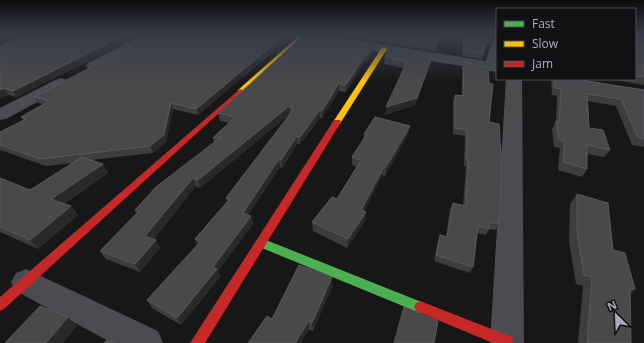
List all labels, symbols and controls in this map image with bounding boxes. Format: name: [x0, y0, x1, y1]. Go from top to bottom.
legend: [496, 8, 636, 80]
text: Fast: [532, 15, 555, 32]
text: Slow: [532, 35, 559, 52]
text: Jam: [531, 55, 553, 72]
north arrow: [596, 295, 636, 335]
text: N: [605, 297, 619, 314]

